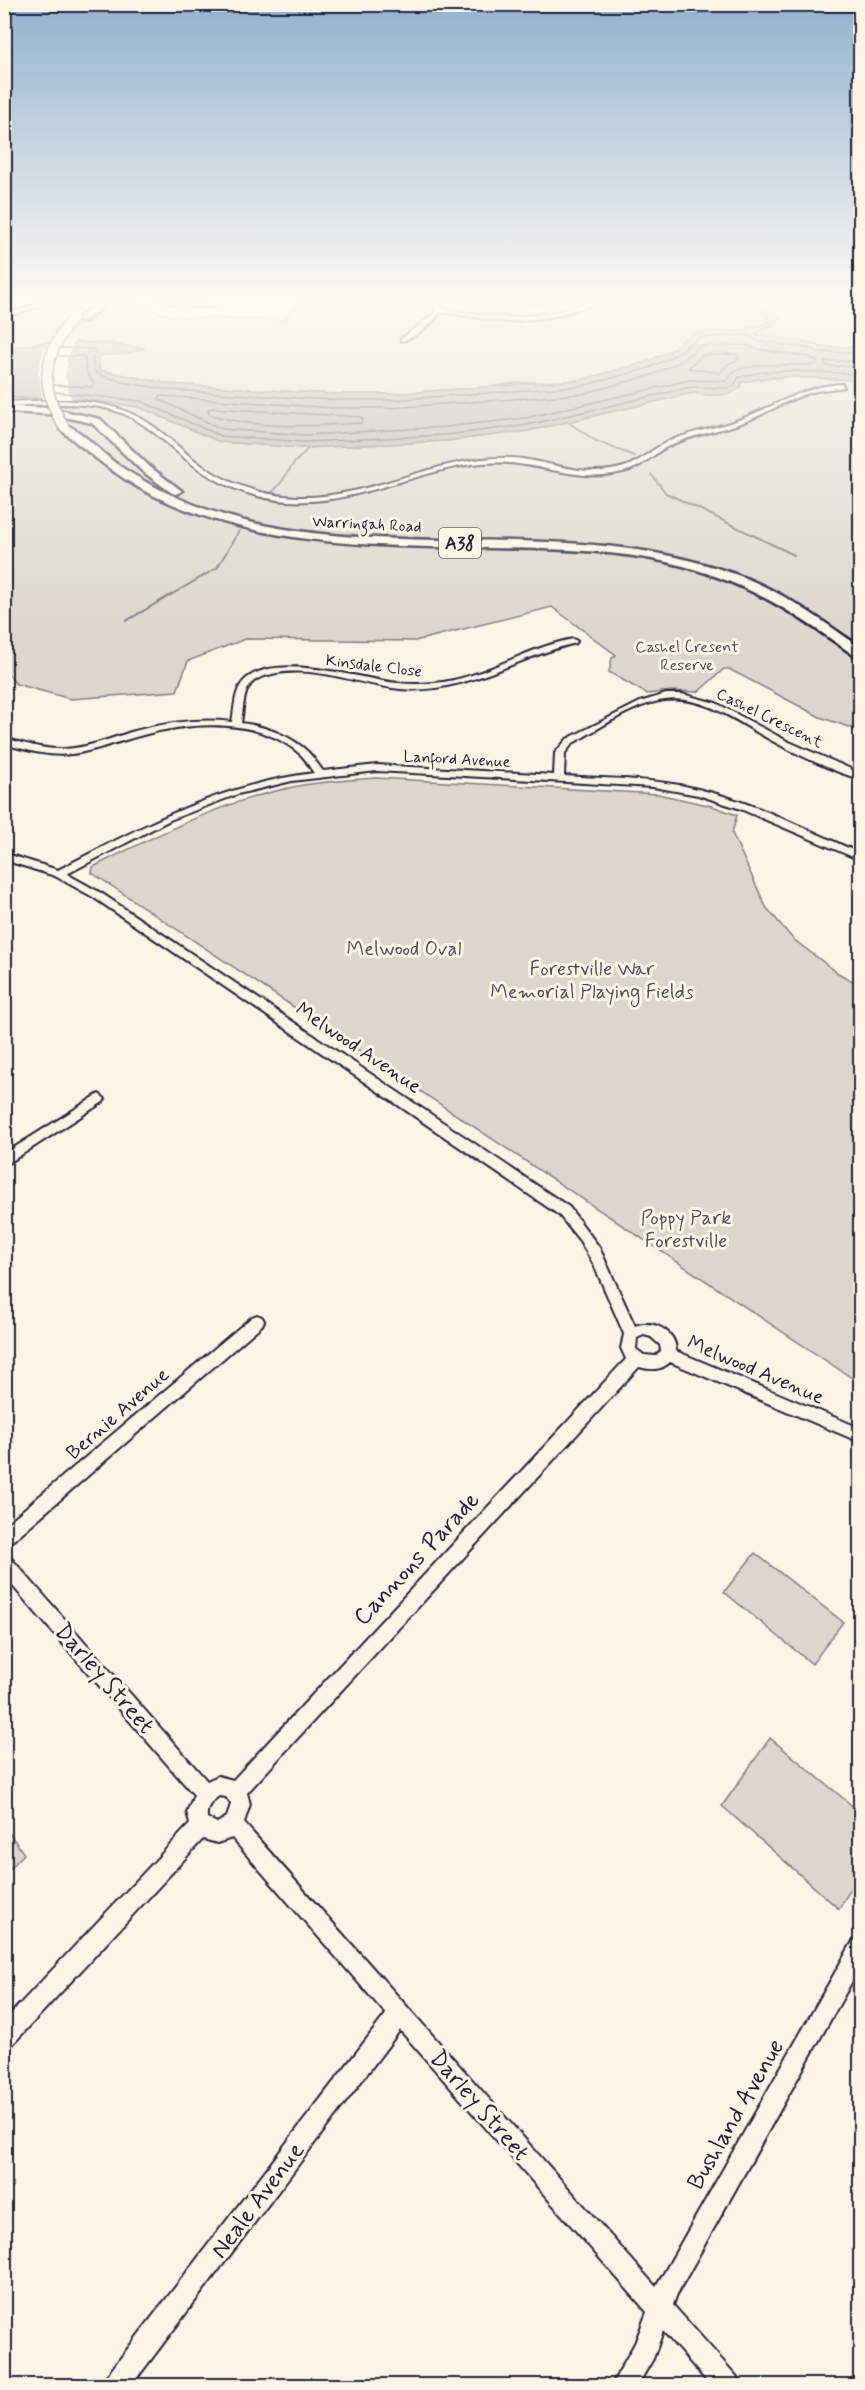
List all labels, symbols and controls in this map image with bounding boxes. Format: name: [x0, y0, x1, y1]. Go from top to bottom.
street label: Warringah Road: [312, 511, 422, 539]
road number: A38: [439, 528, 481, 558]
park label: Cashel Cresent Reserve: [635, 637, 739, 676]
street label: Kinsdale Close: [325, 650, 423, 683]
street label: Cashel Crescent: [713, 684, 827, 753]
street label: Lanford Avenue: [403, 746, 511, 775]
park label: Melwood Oval: [347, 936, 461, 963]
park label: Forestville War Memorial Playing Fields: [490, 956, 694, 1007]
street label: Melwood Avenue: [290, 996, 426, 1100]
park label: Poppy Park Forestville: [641, 1205, 731, 1255]
street label: Melwood Avenue: [683, 1329, 828, 1411]
street label: Bernie Avenue: [61, 1362, 175, 1466]
street label: Cannons Parade: [347, 1486, 487, 1633]
street label: Darley Street: [47, 1617, 161, 1741]
street label: Bushland Avenue: [681, 2034, 792, 2196]
street label: Darley Street: [422, 2044, 536, 2168]
street label: Neale Avenue: [204, 2136, 312, 2265]

